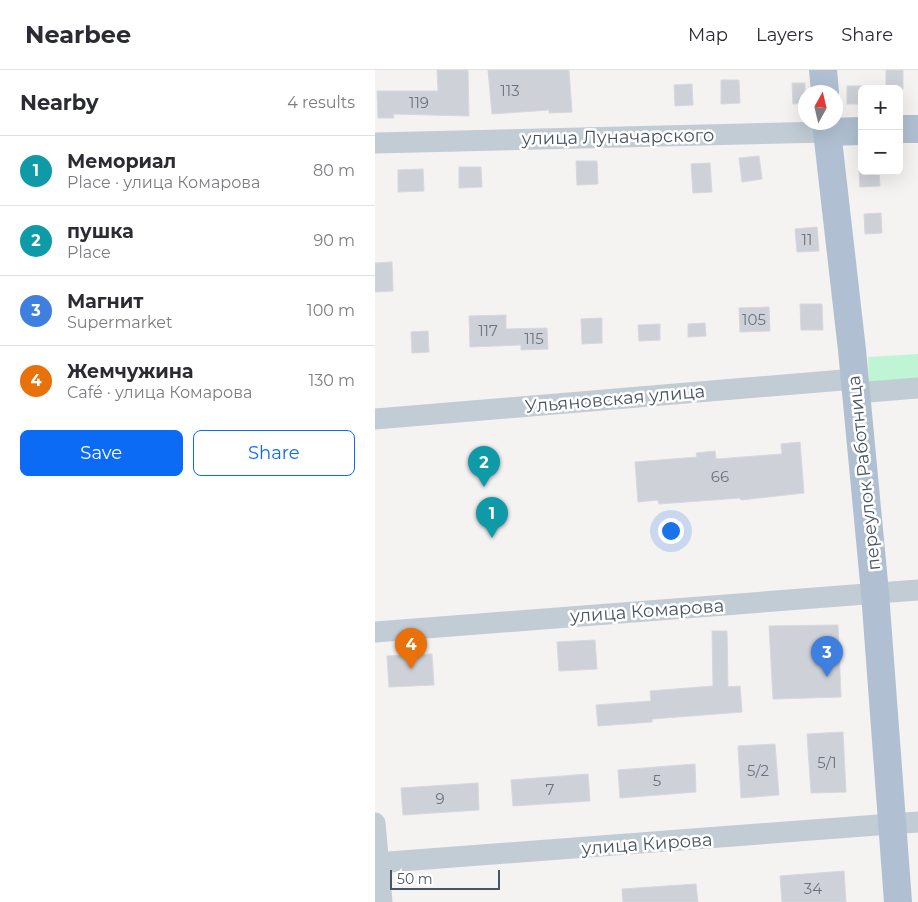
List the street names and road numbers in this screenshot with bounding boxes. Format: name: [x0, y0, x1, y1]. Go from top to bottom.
street label: улица Луначарского: [520, 124, 715, 150]
street label: переулок Работница: [843, 374, 885, 572]
street label: Ульяновская улица: [524, 380, 706, 418]
street label: улица Комарова: [568, 595, 725, 627]
street label: улица Кирова: [580, 828, 713, 860]

